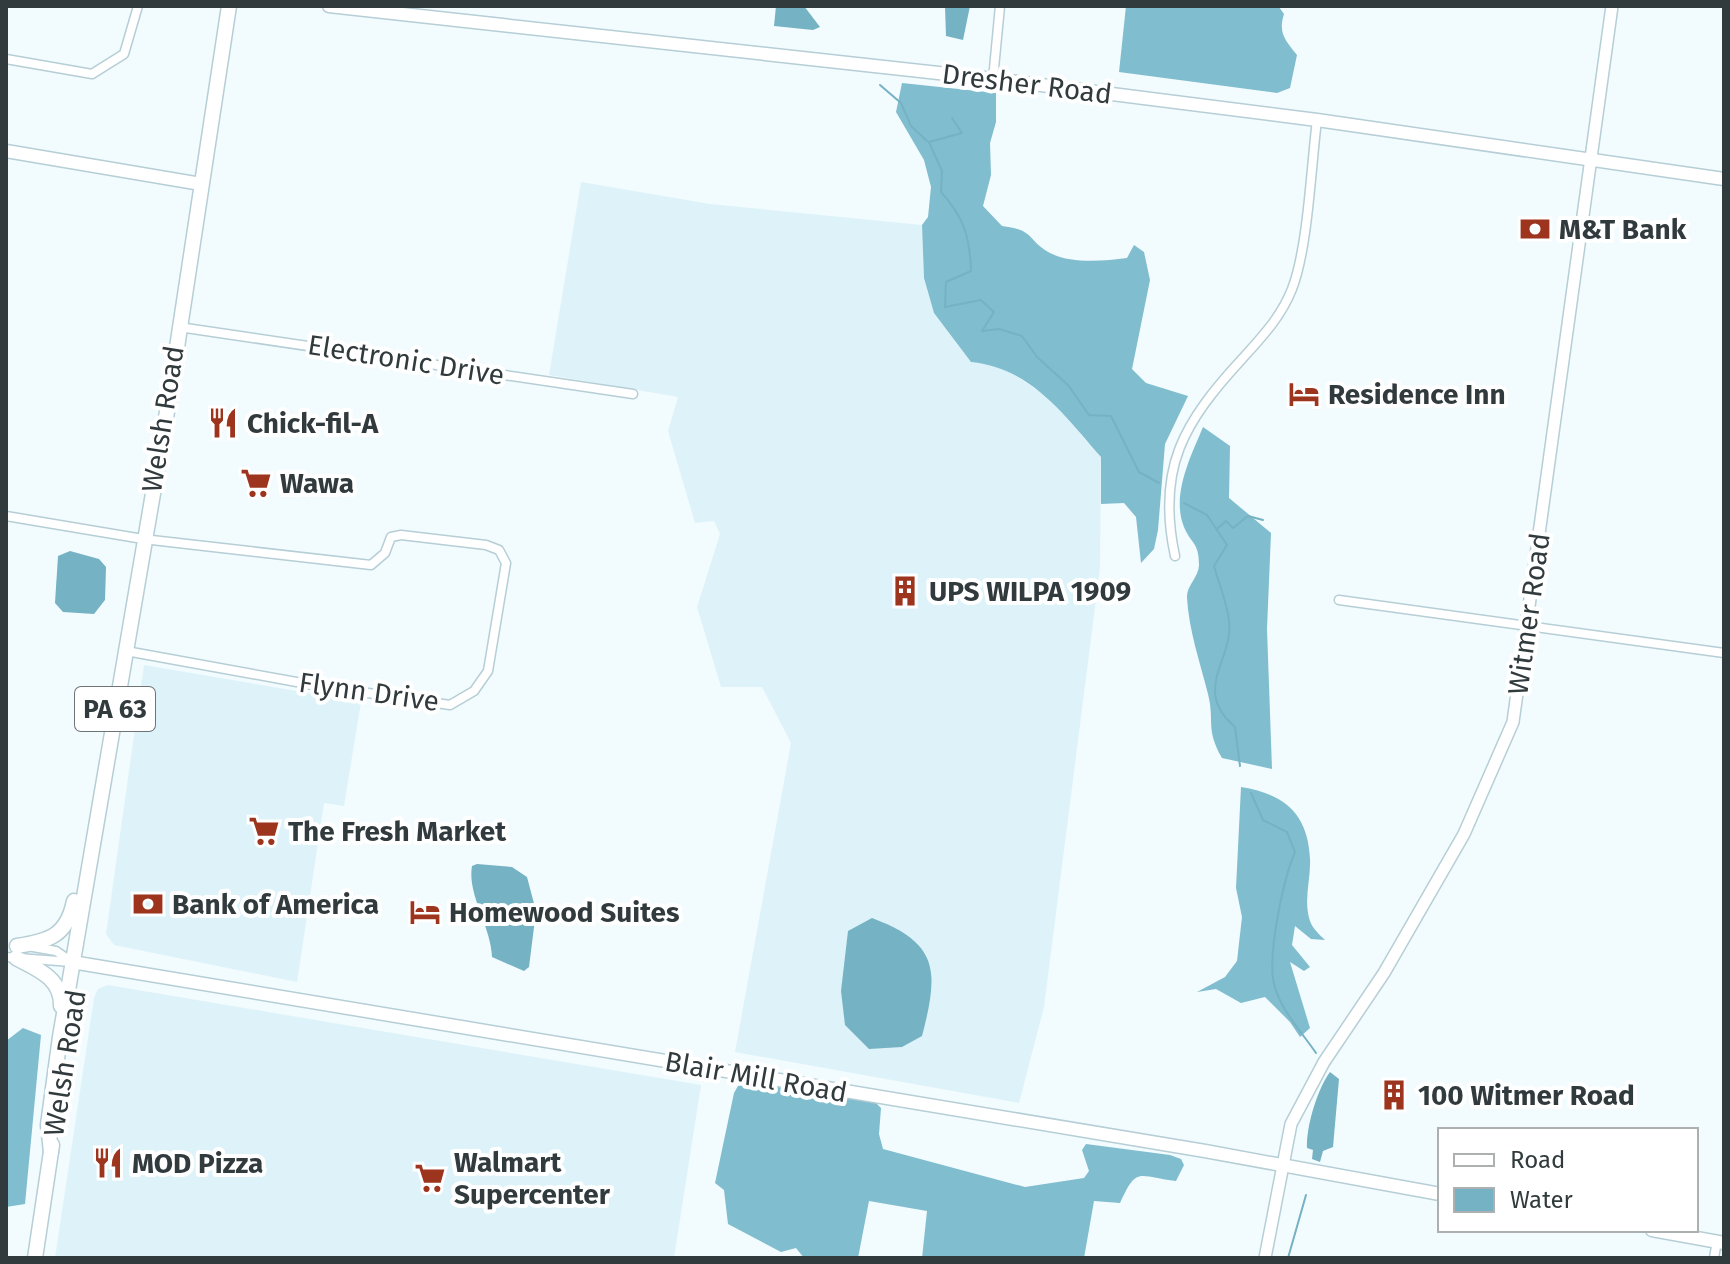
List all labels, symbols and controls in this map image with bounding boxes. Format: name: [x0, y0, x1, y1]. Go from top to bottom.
street label: Dresher Road: [940, 57, 1114, 111]
bank icon: M&T Bank: [1518, 212, 1552, 246]
place label: M&T Bank: [1559, 213, 1687, 246]
street label: Electronic Drive: [305, 328, 507, 392]
street label: Welsh Road: [135, 343, 191, 495]
hotel icon: Residence Inn: [1287, 377, 1321, 411]
place label: Residence Inn: [1328, 378, 1506, 411]
restaurant icon: Chick-fil-A: [206, 406, 240, 440]
place label: Chick-fil-A: [247, 407, 379, 440]
supermarket icon: Wawa: [239, 466, 273, 500]
place label: Wawa: [280, 467, 354, 500]
street label: Witmer Road: [1501, 531, 1557, 697]
building icon: UPS WILPA 1909: [888, 574, 922, 608]
place label: UPS WILPA 1909: [929, 575, 1131, 608]
street label: Flynn Drive: [297, 666, 441, 718]
road number: PA 63: [75, 687, 155, 731]
supermarket icon: The Fresh Market: [247, 814, 281, 848]
place label: The Fresh Market: [288, 815, 507, 848]
bank icon: Bank of America: [131, 887, 165, 921]
place label: Bank of America: [172, 888, 379, 921]
hotel icon: Homewood Suites: [408, 895, 442, 929]
place label: Homewood Suites: [449, 896, 679, 929]
street label: Welsh Road: [37, 987, 93, 1139]
street label: Blair Mill Road: [662, 1045, 850, 1109]
building icon: 100 Witmer Road: [1377, 1078, 1411, 1112]
place label: 100 Witmer Road: [1418, 1079, 1635, 1112]
legend: [1438, 1128, 1698, 1232]
restaurant icon: MOD Pizza: [91, 1146, 125, 1180]
place label: Walmart Supercenter: [454, 1146, 611, 1211]
text: Road: [1510, 1146, 1565, 1174]
place label: MOD Pizza: [132, 1147, 263, 1180]
supermarket icon: Walmart Supercenter: [413, 1161, 447, 1195]
text: Water: [1510, 1186, 1574, 1214]

